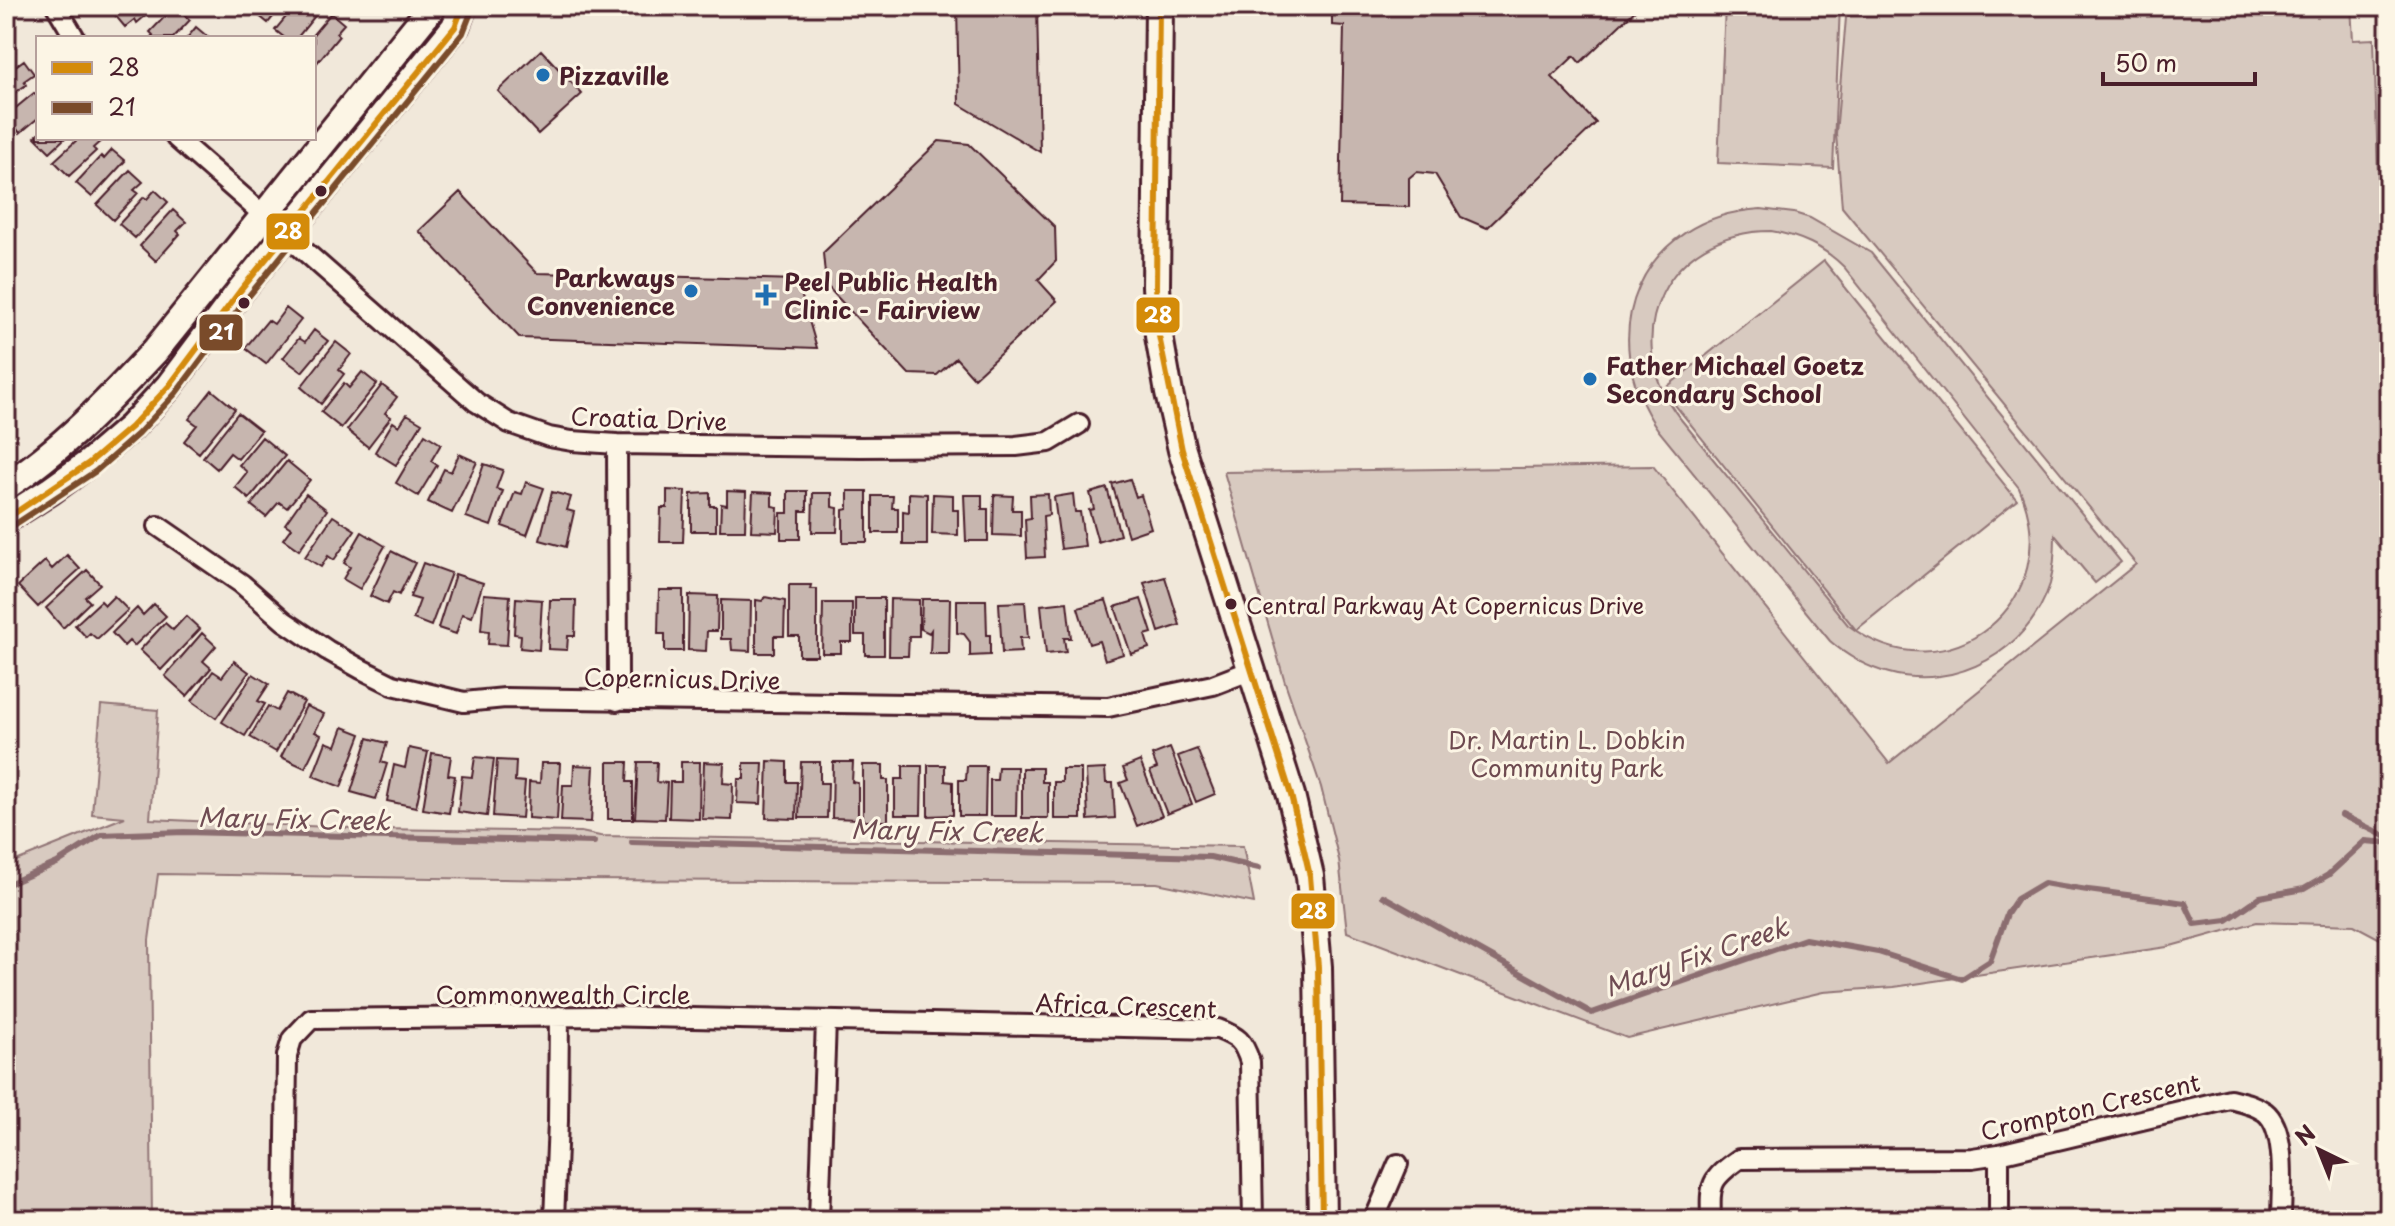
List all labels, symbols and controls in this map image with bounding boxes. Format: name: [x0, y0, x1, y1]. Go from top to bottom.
legend: [36, 36, 316, 140]
scale bar: [2103, 36, 2255, 86]
text: 50 m: [2115, 44, 2177, 80]
text: 28: [108, 48, 140, 84]
place label: Pizzaville: [559, 57, 669, 93]
marker: Pizzaville: [534, 66, 552, 84]
text: 21: [108, 88, 136, 124]
unlabelled marker: [313, 183, 329, 199]
line badge: 28: [265, 212, 311, 251]
text: 28: [273, 213, 303, 246]
place label: Parkways Convenience: [527, 259, 675, 323]
place label: Peel Public Health Clinic - Fairview: [784, 263, 998, 327]
marker: Parkways Convenience: [682, 282, 700, 300]
marker: Peel Public Health Clinic - Fairview: [755, 284, 777, 306]
unlabelled marker: [236, 295, 252, 311]
line badge: 28: [1135, 296, 1181, 334]
text: 28: [1143, 297, 1173, 330]
line badge: 21: [198, 313, 244, 352]
text: 21: [208, 314, 234, 347]
place label: Father Michael Goetz Secondary School: [1606, 347, 1864, 411]
marker: Father Michael Goetz Secondary School: [1581, 370, 1599, 388]
street label: Croatia Drive: [570, 397, 728, 439]
place label: Central Parkway At Copernicus Drive: [1246, 588, 1644, 621]
marker: Central Parkway At Copernicus Drive: [1223, 596, 1239, 612]
street label: Copernicus Drive: [583, 658, 781, 698]
park label: Dr. Martin L. Dobkin Community Park: [1448, 721, 1686, 785]
water label: Mary Fix Creek: [198, 797, 391, 839]
water label: Mary Fix Creek: [851, 809, 1044, 851]
line badge: 28: [1290, 892, 1336, 930]
text: 28: [1298, 893, 1328, 926]
water label: Mary Fix Creek: [1599, 906, 1794, 1006]
street label: Commonwealth Circle: [436, 976, 691, 1012]
street label: Africa Crescent: [1035, 984, 1217, 1026]
street label: Crompton Crescent: [1977, 1063, 2203, 1149]
north arrow: [2279, 1110, 2359, 1190]
text: N: [2287, 1116, 2322, 1152]

